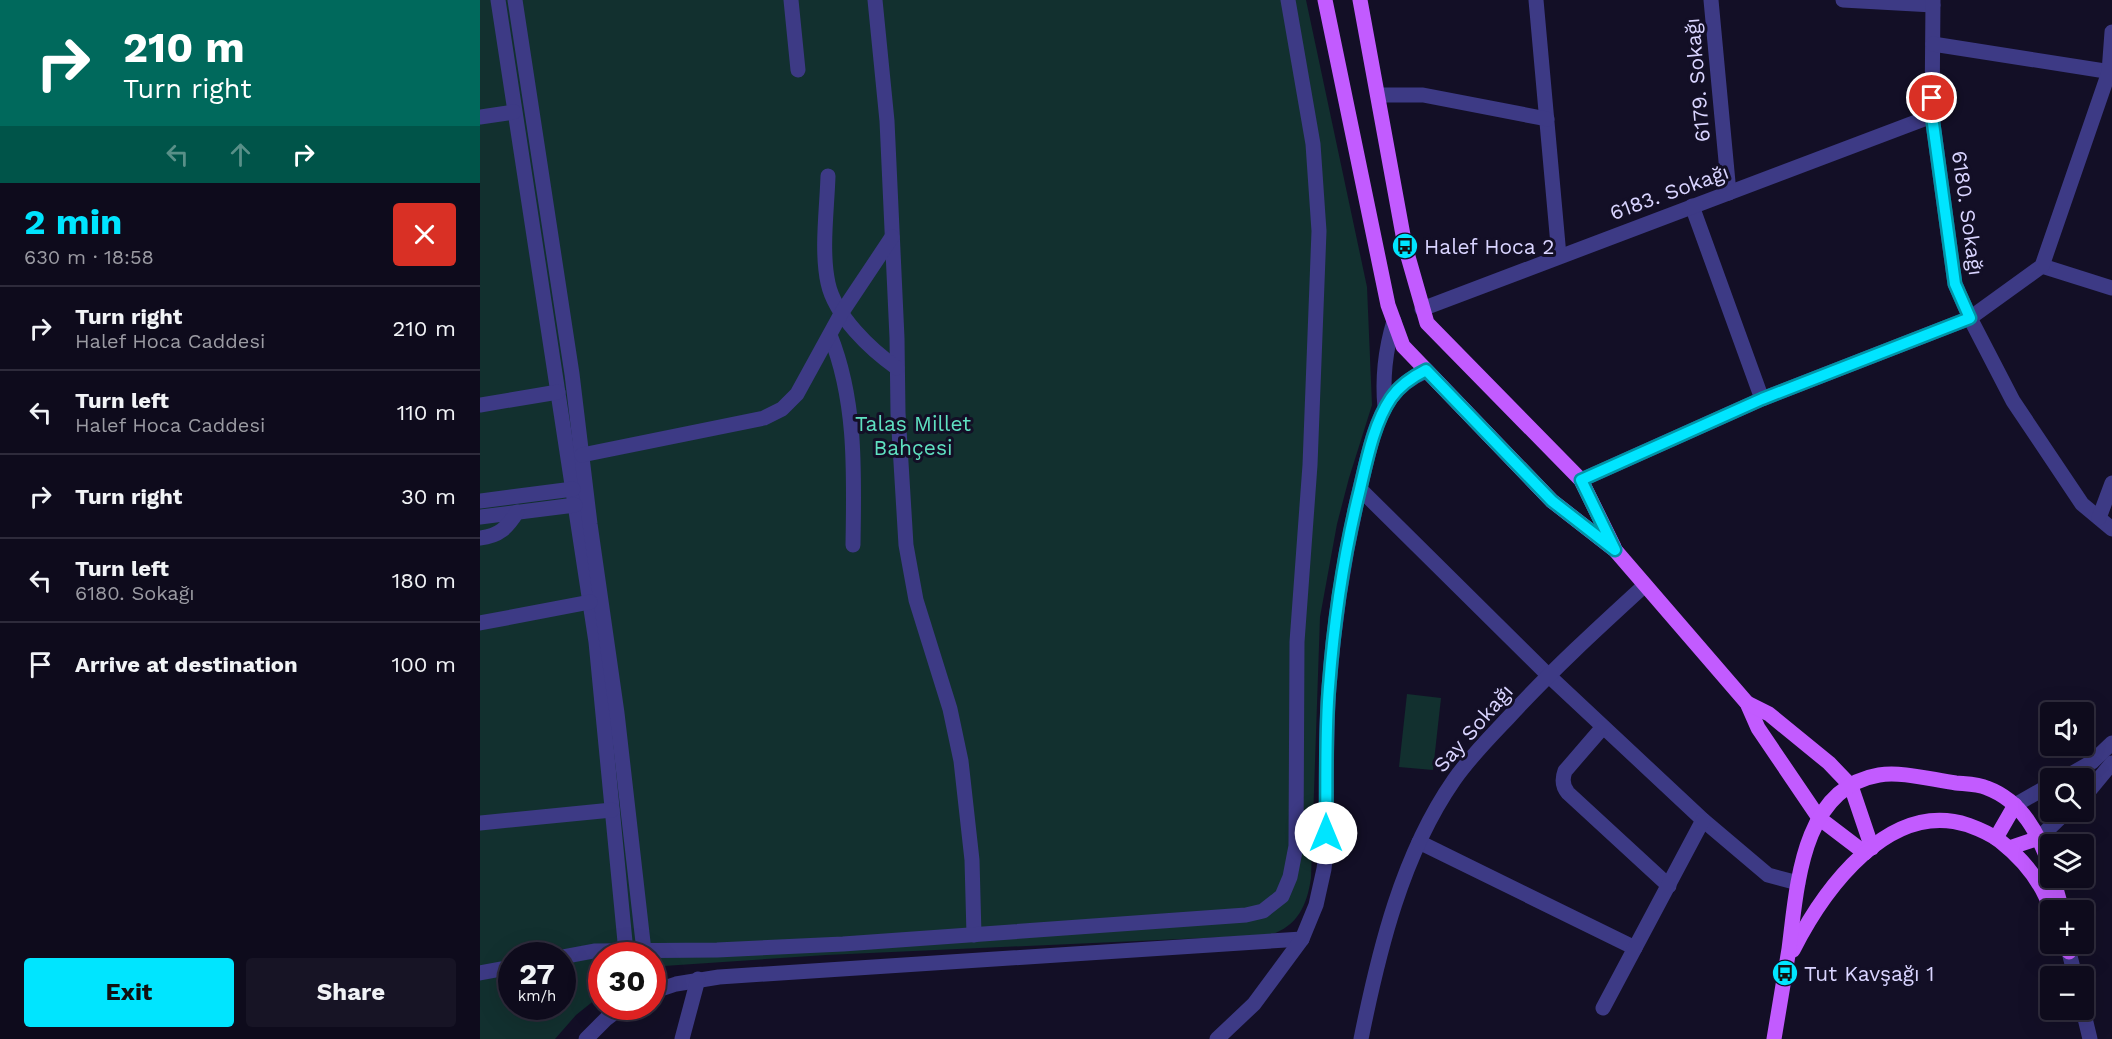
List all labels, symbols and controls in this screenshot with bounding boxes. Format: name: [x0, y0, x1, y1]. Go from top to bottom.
street label: 6179. Sokağı: [1679, 17, 1715, 143]
text: 210 m: [123, 23, 245, 72]
icon: right: [24, 24, 102, 102]
pin: [1906, 72, 1957, 123]
text: Turn right: [123, 73, 252, 105]
icon: arrive: [1915, 81, 1948, 114]
icon: left: [161, 138, 194, 171]
icon: ahead: [224, 138, 257, 171]
icon: right: [287, 138, 320, 171]
street label: 6180. Sokağı: [1947, 149, 1989, 277]
street label: 6183. Sokağı: [1606, 159, 1732, 225]
text: 2 min: [24, 201, 122, 243]
button: close: [393, 203, 456, 266]
bus stop icon: Halef Hoca 2: [1390, 231, 1420, 261]
place label: Halef Hoca 2: [1424, 234, 1555, 259]
text: 630 m · 18:58: [24, 245, 154, 269]
text: Turn right: [75, 304, 182, 329]
icon: right: [24, 312, 57, 345]
text: 210 m: [392, 316, 456, 341]
text: Halef Hoca Caddesi: [75, 329, 265, 353]
text: Turn left: [75, 388, 169, 413]
icon: left: [24, 396, 57, 429]
text: 110 m: [397, 400, 456, 425]
park label: Talas Millet Bahçesi: [855, 411, 971, 460]
text: Halef Hoca Caddesi: [75, 413, 265, 437]
icon: right: [24, 480, 57, 513]
text: Turn right: [75, 484, 182, 509]
text: 30 m: [401, 484, 456, 509]
text: Turn left: [75, 556, 169, 581]
icon: left: [24, 564, 57, 597]
text: 180 m: [392, 568, 456, 593]
text: 6180. Sokağı: [75, 581, 195, 605]
icon: arrive: [24, 648, 57, 681]
text: Arrive at destination: [75, 652, 298, 677]
text: 100 m: [392, 652, 456, 677]
street label: Say Sokağı: [1428, 679, 1518, 777]
map controls: [2040, 702, 2094, 1020]
button: sound: [2040, 702, 2094, 756]
button: search: [2040, 768, 2094, 822]
position arrow: [1294, 801, 1358, 865]
button: layers: [2040, 834, 2094, 888]
button: +: [2040, 900, 2094, 954]
speed limit sign: 30: [588, 942, 666, 1020]
text: 27: [519, 956, 555, 991]
button: Exit: [24, 958, 234, 1027]
button: Share: [246, 958, 456, 1027]
bus stop icon: Tut Kavşağı 1: [1770, 958, 1800, 988]
place label: Tut Kavşağı 1: [1804, 961, 1935, 986]
button: −: [2040, 966, 2094, 1020]
text: km/h: [518, 987, 556, 1005]

